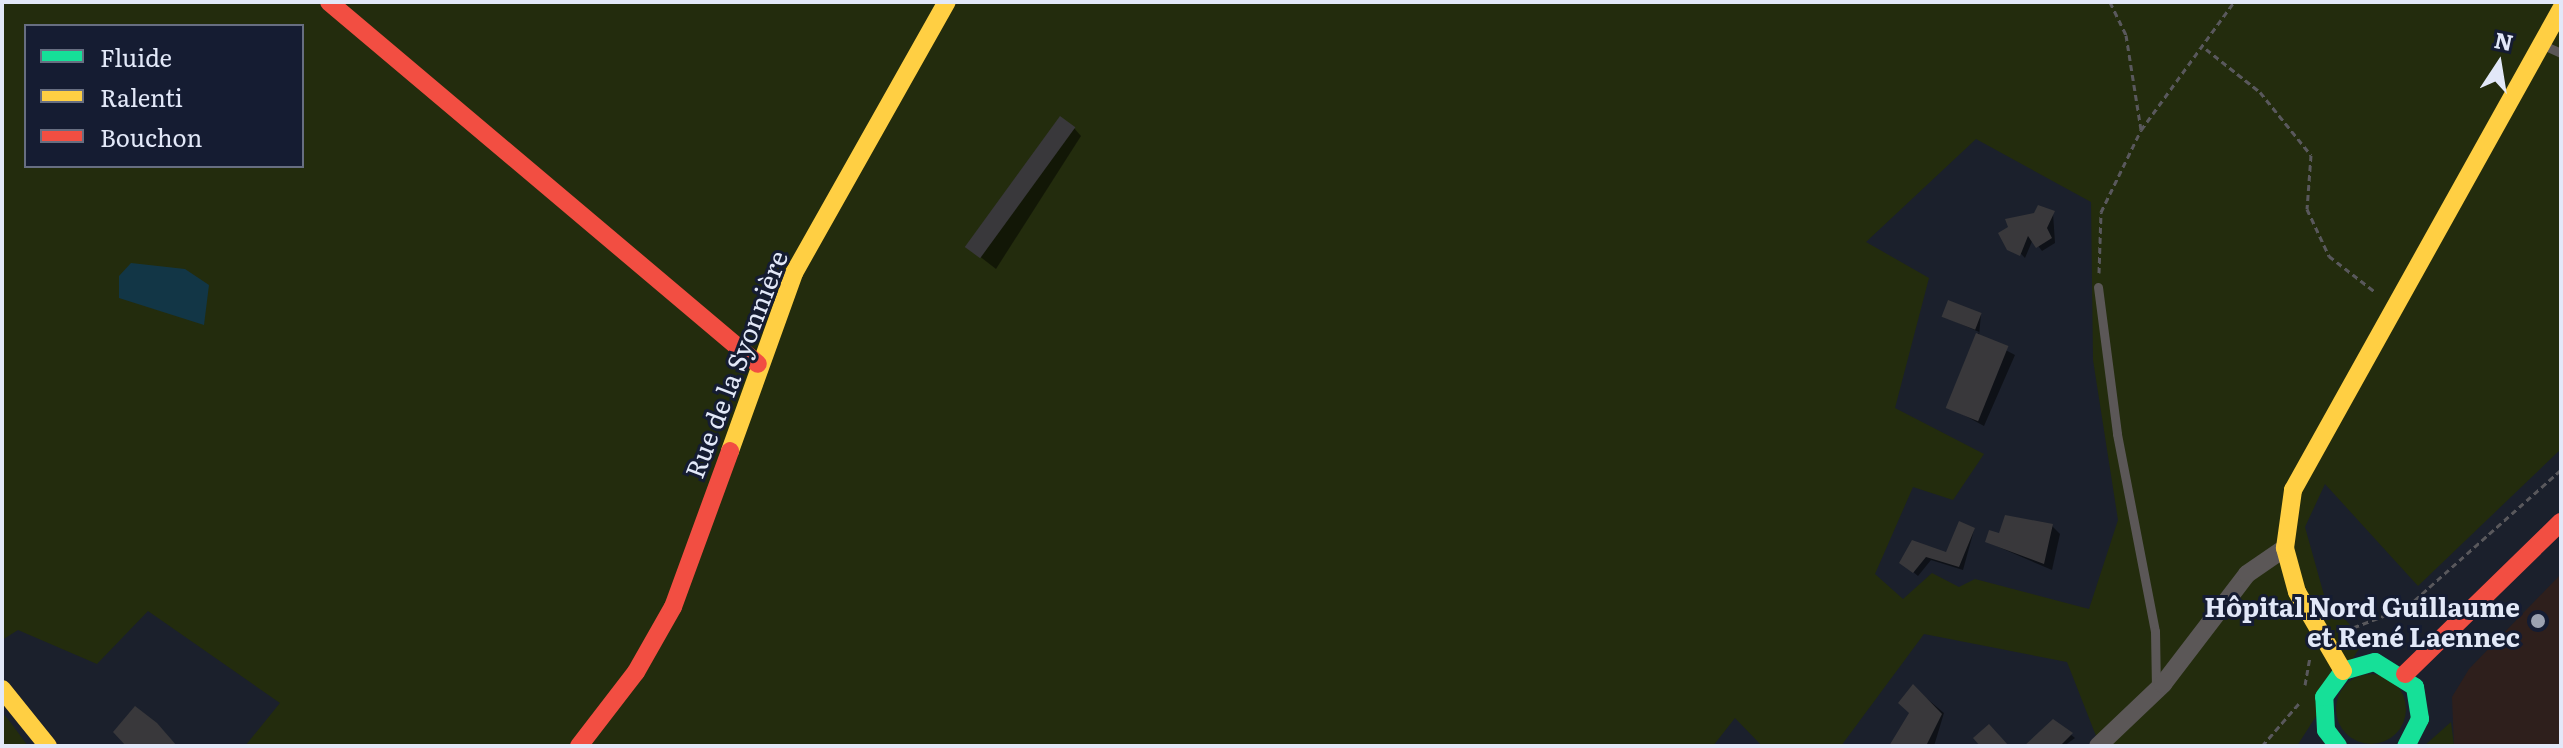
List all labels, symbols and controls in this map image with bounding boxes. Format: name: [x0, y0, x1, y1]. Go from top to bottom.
text: N: [2492, 22, 2517, 58]
legend: [24, 24, 304, 168]
north arrow: [2459, 24, 2539, 104]
text: Fluide: [100, 39, 172, 74]
text: Ralenti: [100, 79, 183, 114]
text: Bouchon: [100, 119, 202, 154]
street label: Rue de la Syonnière: [677, 246, 793, 482]
place label: Hôpital Nord Guillaume et René Laennec: [2204, 590, 2520, 652]
marker: Hôpital Nord Guillaume et René Laennec: [2527, 610, 2549, 632]

